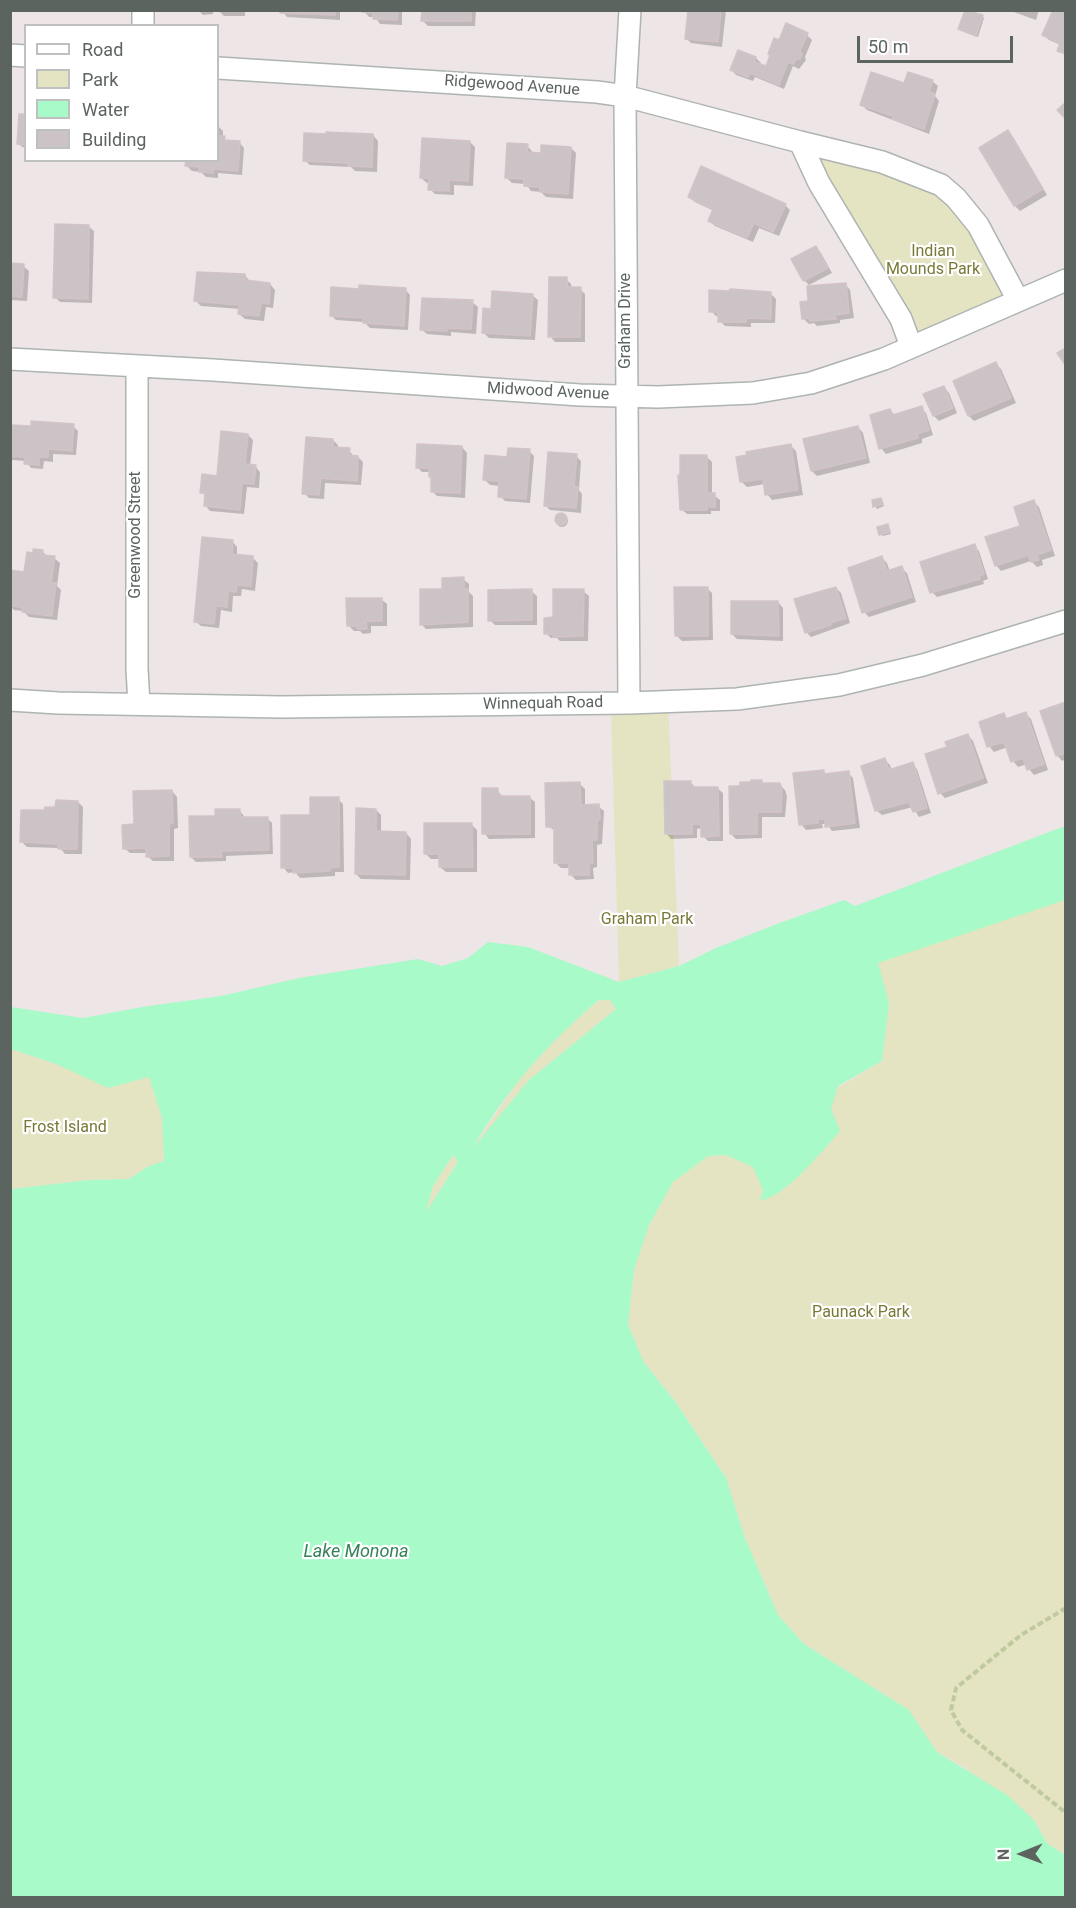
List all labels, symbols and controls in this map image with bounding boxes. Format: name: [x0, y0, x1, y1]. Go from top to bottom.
legend: [24, 24, 219, 162]
scale bar: [860, 24, 1016, 62]
text: 50 m: [868, 36, 908, 57]
text: Road: [82, 39, 123, 60]
text: Park: [82, 69, 118, 90]
street label: Ridgewood Avenue: [444, 72, 580, 100]
text: Water: [82, 99, 129, 120]
text: Building: [82, 129, 146, 150]
park label: Indian Mounds Park: [886, 242, 980, 280]
street label: Graham Drive: [616, 273, 636, 369]
street label: Midwood Avenue: [486, 379, 610, 405]
street label: Greenwood Street: [126, 471, 146, 599]
street label: Winnequah Road: [483, 693, 603, 715]
park label: Graham Park: [601, 910, 693, 930]
park label: Frost Island: [23, 1118, 107, 1138]
park label: Paunack Park: [812, 1303, 910, 1323]
water label: Lake Monona: [303, 1541, 409, 1563]
north arrow: [992, 1824, 1052, 1884]
text: N: [994, 1849, 1013, 1860]

